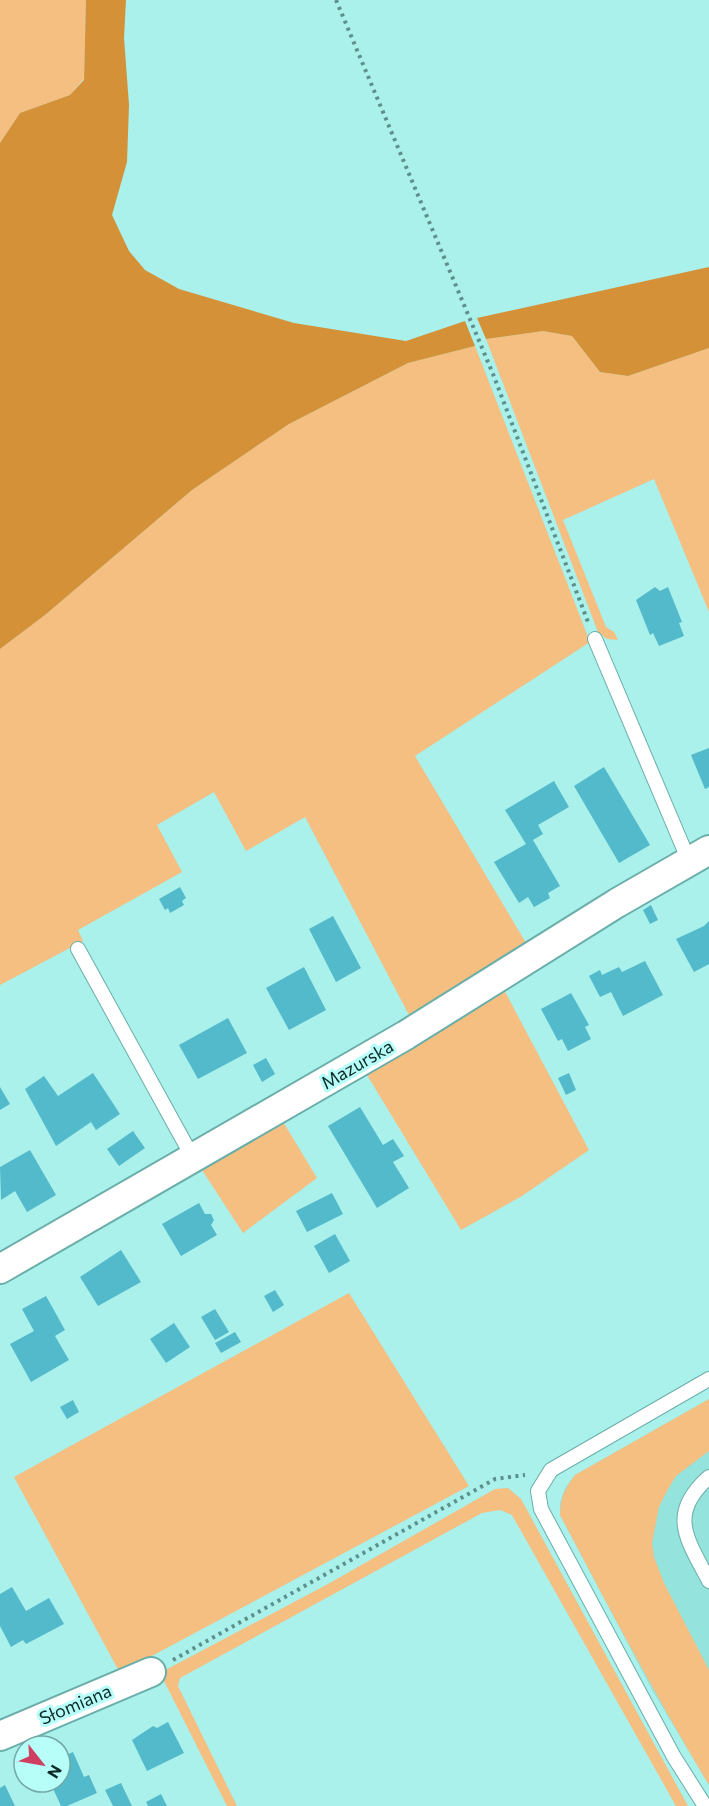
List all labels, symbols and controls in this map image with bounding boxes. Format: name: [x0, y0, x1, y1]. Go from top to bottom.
street label: Mazurska: [317, 1035, 397, 1093]
street label: Słomiana: [36, 1679, 114, 1729]
north arrow: [12, 1734, 72, 1794]
text: N: [44, 1762, 67, 1782]

